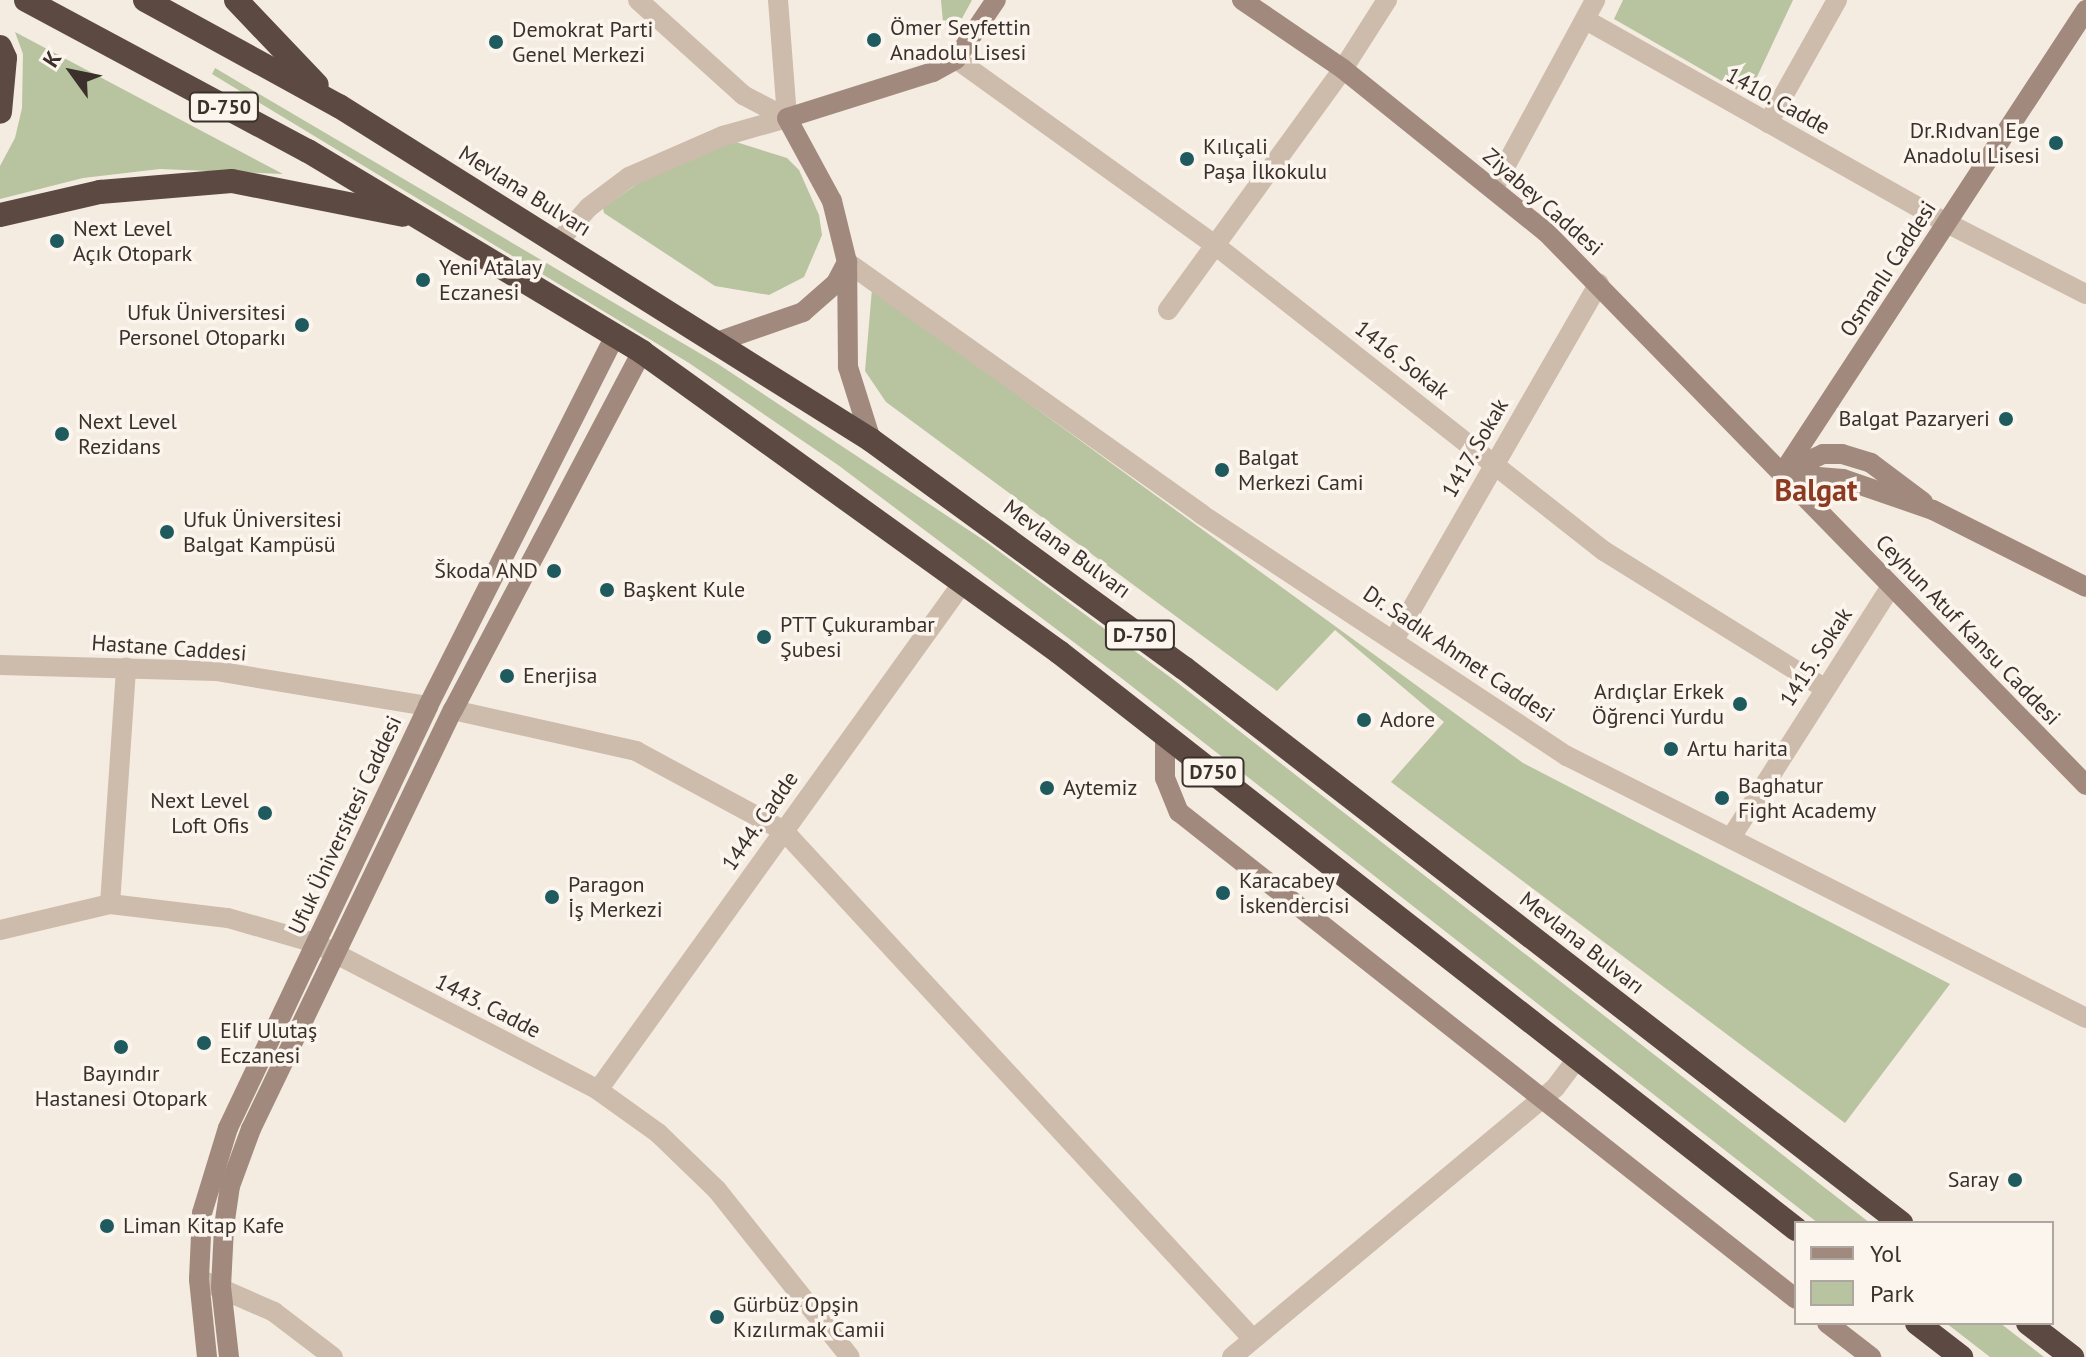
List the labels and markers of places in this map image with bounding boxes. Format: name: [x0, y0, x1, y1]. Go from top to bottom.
place label: Ömer Seyfettin Anadolu Lisesi: [890, 14, 1031, 66]
place label: Demokrat Parti Genel Merkezi: [512, 16, 653, 68]
marker: Ömer Seyfettin Anadolu Lisesi: [865, 31, 883, 49]
marker: Demokrat Parti Genel Merkezi: [487, 33, 505, 51]
place label: Dr.Rıdvan Ege Anadolu Lisesi: [1904, 117, 2040, 168]
place label: Kılıçali Paşa İlkokulu: [1203, 133, 1327, 184]
marker: Dr.Rıdvan Ege Anadolu Lisesi: [2047, 134, 2065, 152]
marker: Kılıçali Paşa İlkokulu: [1178, 150, 1196, 168]
place label: Next Level Açık Otopark: [73, 215, 193, 266]
marker: Next Level Açık Otopark: [48, 232, 66, 250]
place label: Yeni Atalay Eczanesi: [439, 254, 543, 306]
marker: Yeni Atalay Eczanesi: [414, 271, 432, 289]
place label: Ufuk Üniversitesi Personel Otoparkı: [118, 299, 286, 350]
marker: Ufuk Üniversitesi Personel Otoparkı: [293, 316, 311, 334]
place label: Balgat Pazaryeri: [1839, 406, 1990, 432]
place label: Next Level Rezidans: [78, 408, 177, 460]
marker: Balgat Pazaryeri: [1997, 410, 2015, 428]
marker: Next Level Rezidans: [53, 425, 71, 443]
place label: Balgat Merkezi Cami: [1238, 444, 1364, 496]
marker: Balgat Merkezi Cami: [1213, 461, 1231, 479]
place label: Ufuk Üniversitesi Balgat Kampüsü: [183, 506, 343, 558]
marker: Ufuk Üniversitesi Balgat Kampüsü: [158, 523, 176, 541]
place label: Škoda AND: [434, 558, 538, 584]
marker: Škoda AND: [545, 562, 563, 580]
place label: Başkent Kule: [623, 577, 745, 603]
marker: Başkent Kule: [598, 581, 616, 599]
place label: PTT Çukurambar Şubesi: [780, 611, 936, 662]
marker: PTT Çukurambar Şubesi: [755, 628, 773, 646]
place label: Enerjisa: [523, 663, 597, 689]
marker: Enerjisa: [498, 667, 516, 685]
place label: Ardıçlar Erkek Öğrenci Yurdu: [1591, 678, 1724, 730]
marker: Ardıçlar Erkek Öğrenci Yurdu: [1731, 695, 1749, 713]
place label: Adore: [1380, 707, 1435, 733]
marker: Adore: [1355, 711, 1373, 729]
place label: Artu harita: [1687, 736, 1788, 762]
marker: Artu harita: [1662, 740, 1680, 758]
place label: Baghatur Fight Academy: [1738, 772, 1877, 824]
place label: Aytemiz: [1063, 775, 1137, 801]
marker: Aytemiz: [1038, 779, 1056, 797]
place label: Next Level Loft Ofis: [150, 787, 249, 838]
marker: Baghatur Fight Academy: [1713, 789, 1731, 807]
marker: Next Level Loft Ofis: [256, 804, 274, 822]
place label: Karacabey İskendercisi: [1239, 867, 1350, 918]
place label: Paragon İş Merkezi: [568, 871, 663, 922]
marker: Karacabey İskendercisi: [1214, 884, 1232, 902]
marker: Paragon İş Merkezi: [543, 888, 561, 906]
place label: Elif Ulutaş Eczanesi: [220, 1017, 317, 1068]
marker: Elif Ulutaş Eczanesi: [195, 1034, 213, 1052]
marker: Bayındır Hastanesi Otopark: [112, 1038, 130, 1056]
place label: Bayındır Hastanesi Otopark: [35, 1060, 207, 1112]
place label: Saray: [1948, 1167, 1999, 1193]
marker: Saray: [2006, 1171, 2024, 1189]
place label: Liman Kitap Kafe: [123, 1213, 284, 1239]
marker: Liman Kitap Kafe: [98, 1217, 116, 1235]
place label: Gürbüz Opşin Kızılırmak Camii: [733, 1291, 886, 1342]
marker: Gürbüz Opşin Kızılırmak Camii: [708, 1308, 726, 1326]

